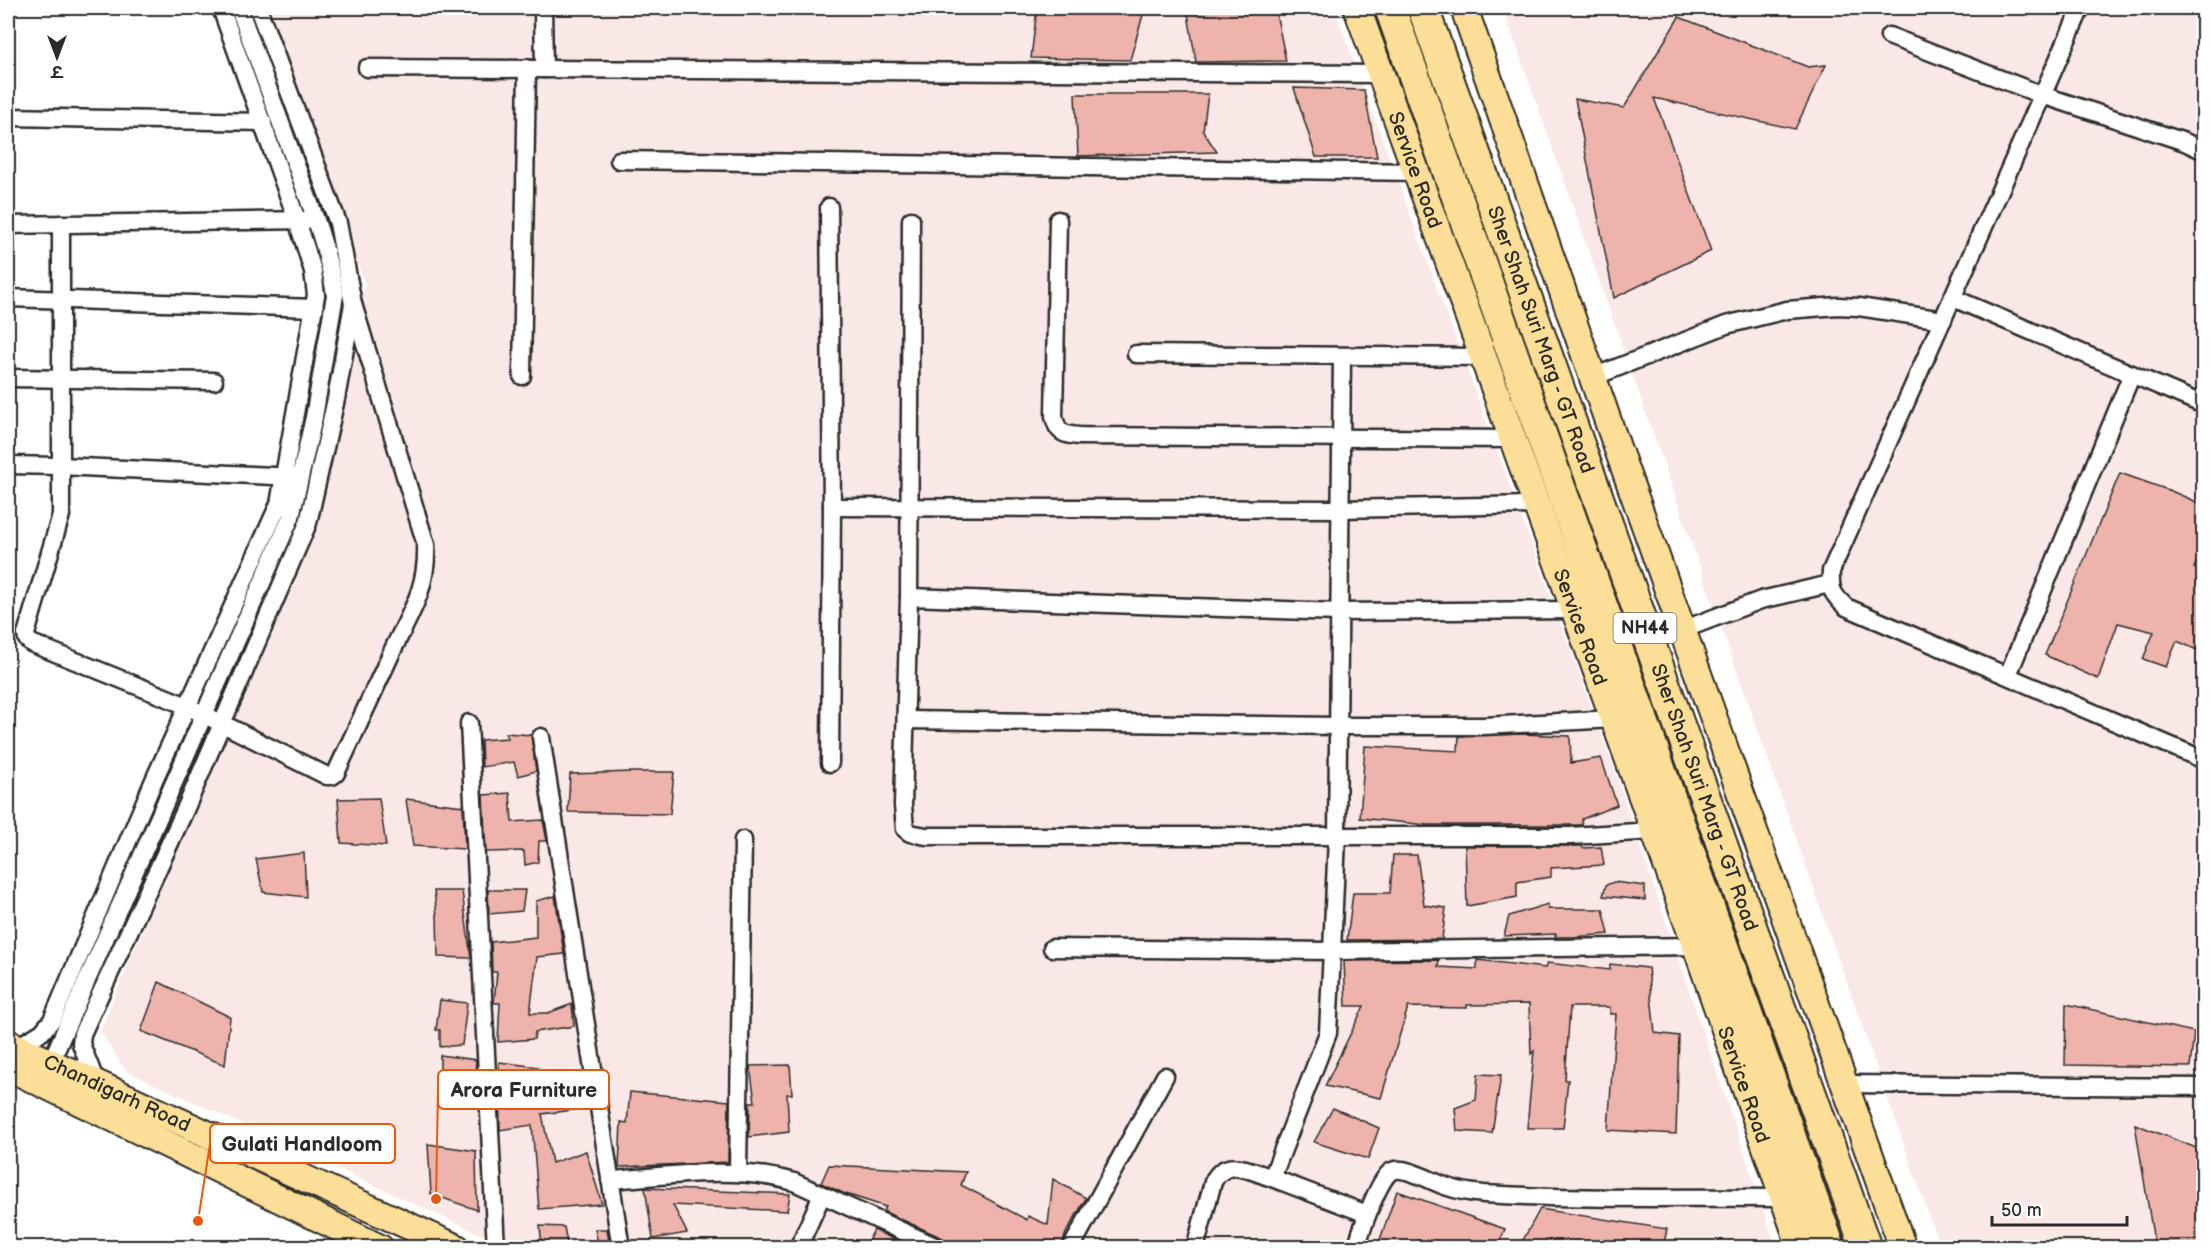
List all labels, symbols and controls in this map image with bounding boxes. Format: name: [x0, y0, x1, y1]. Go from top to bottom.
north arrow: [27, 27, 87, 87]
text: उ: [50, 61, 64, 80]
street label: Service Road: [1383, 109, 1447, 231]
street label: Sher Shah Suri Marg - GT Road: [1482, 203, 1599, 477]
street label: Service Road: [1548, 566, 1612, 689]
road number: NH44: [1614, 613, 1676, 643]
street label: Sher Shah Suri Marg - GT Road: [1645, 661, 1763, 934]
street label: Service Road: [1712, 1023, 1775, 1146]
street label: Chandigarh Road: [39, 1050, 194, 1138]
callout: Arora Furniture: [438, 1070, 609, 1109]
text: Arora Furniture: [450, 1078, 597, 1103]
callout: Gulati Handloom: [210, 1124, 395, 1163]
text: Gulati Handloom: [221, 1132, 383, 1157]
scale bar: [1992, 1189, 2127, 1227]
text: 50 m: [2001, 1200, 2042, 1221]

